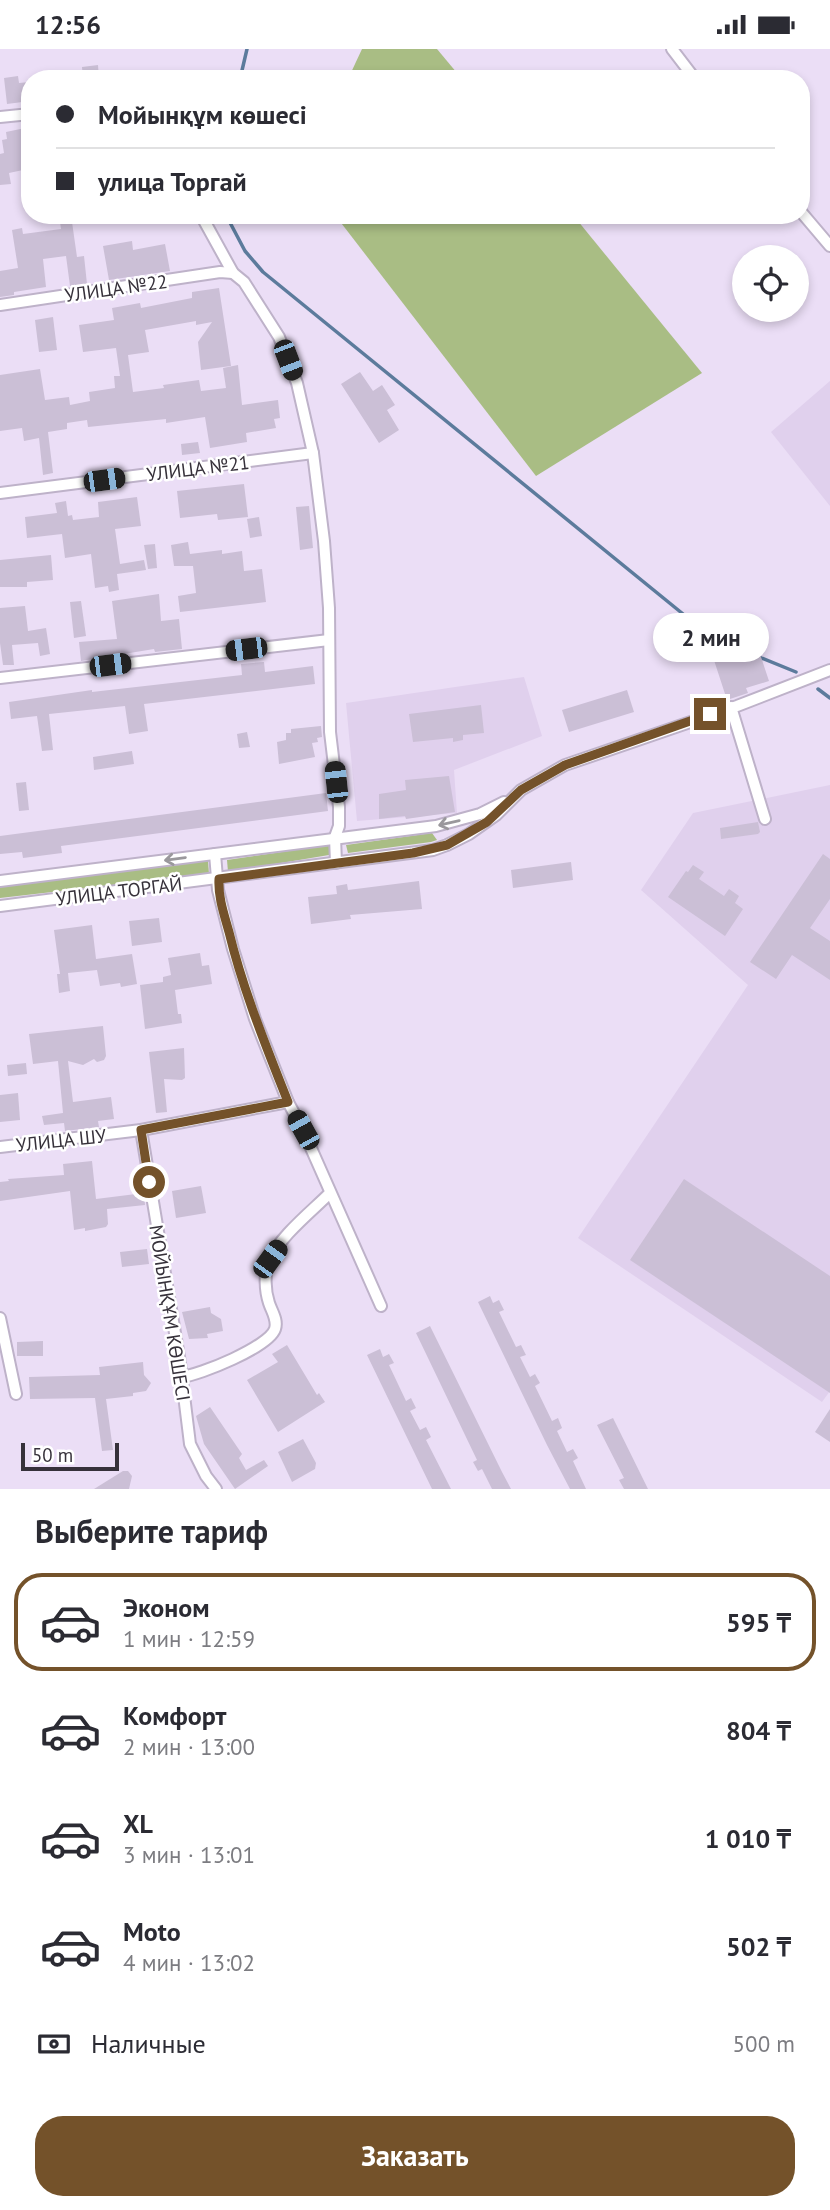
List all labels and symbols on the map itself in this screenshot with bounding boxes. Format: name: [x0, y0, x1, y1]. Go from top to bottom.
street label: УЛИЦА №22: [63, 269, 169, 307]
car: [271, 337, 306, 383]
street label: УЛИЦА №21: [145, 450, 251, 486]
car: [82, 467, 127, 493]
callout: 2 мин: [652, 613, 768, 661]
car: [224, 636, 269, 662]
car: [88, 652, 133, 678]
route end: [694, 698, 726, 730]
car: [324, 760, 349, 804]
one-way arrow: [438, 817, 461, 830]
one-way arrow: [164, 853, 187, 866]
street label: УЛИЦА ТОРГАЙ: [55, 871, 183, 911]
car: [284, 1107, 323, 1153]
street label: УЛИЦА ШУ: [15, 1123, 108, 1157]
route start: [133, 1166, 165, 1198]
street label: МОЙЫНҚҰМ КӨШЕСІ: [144, 1223, 196, 1403]
car: [250, 1236, 291, 1282]
scale bar: [21, 1440, 119, 1472]

